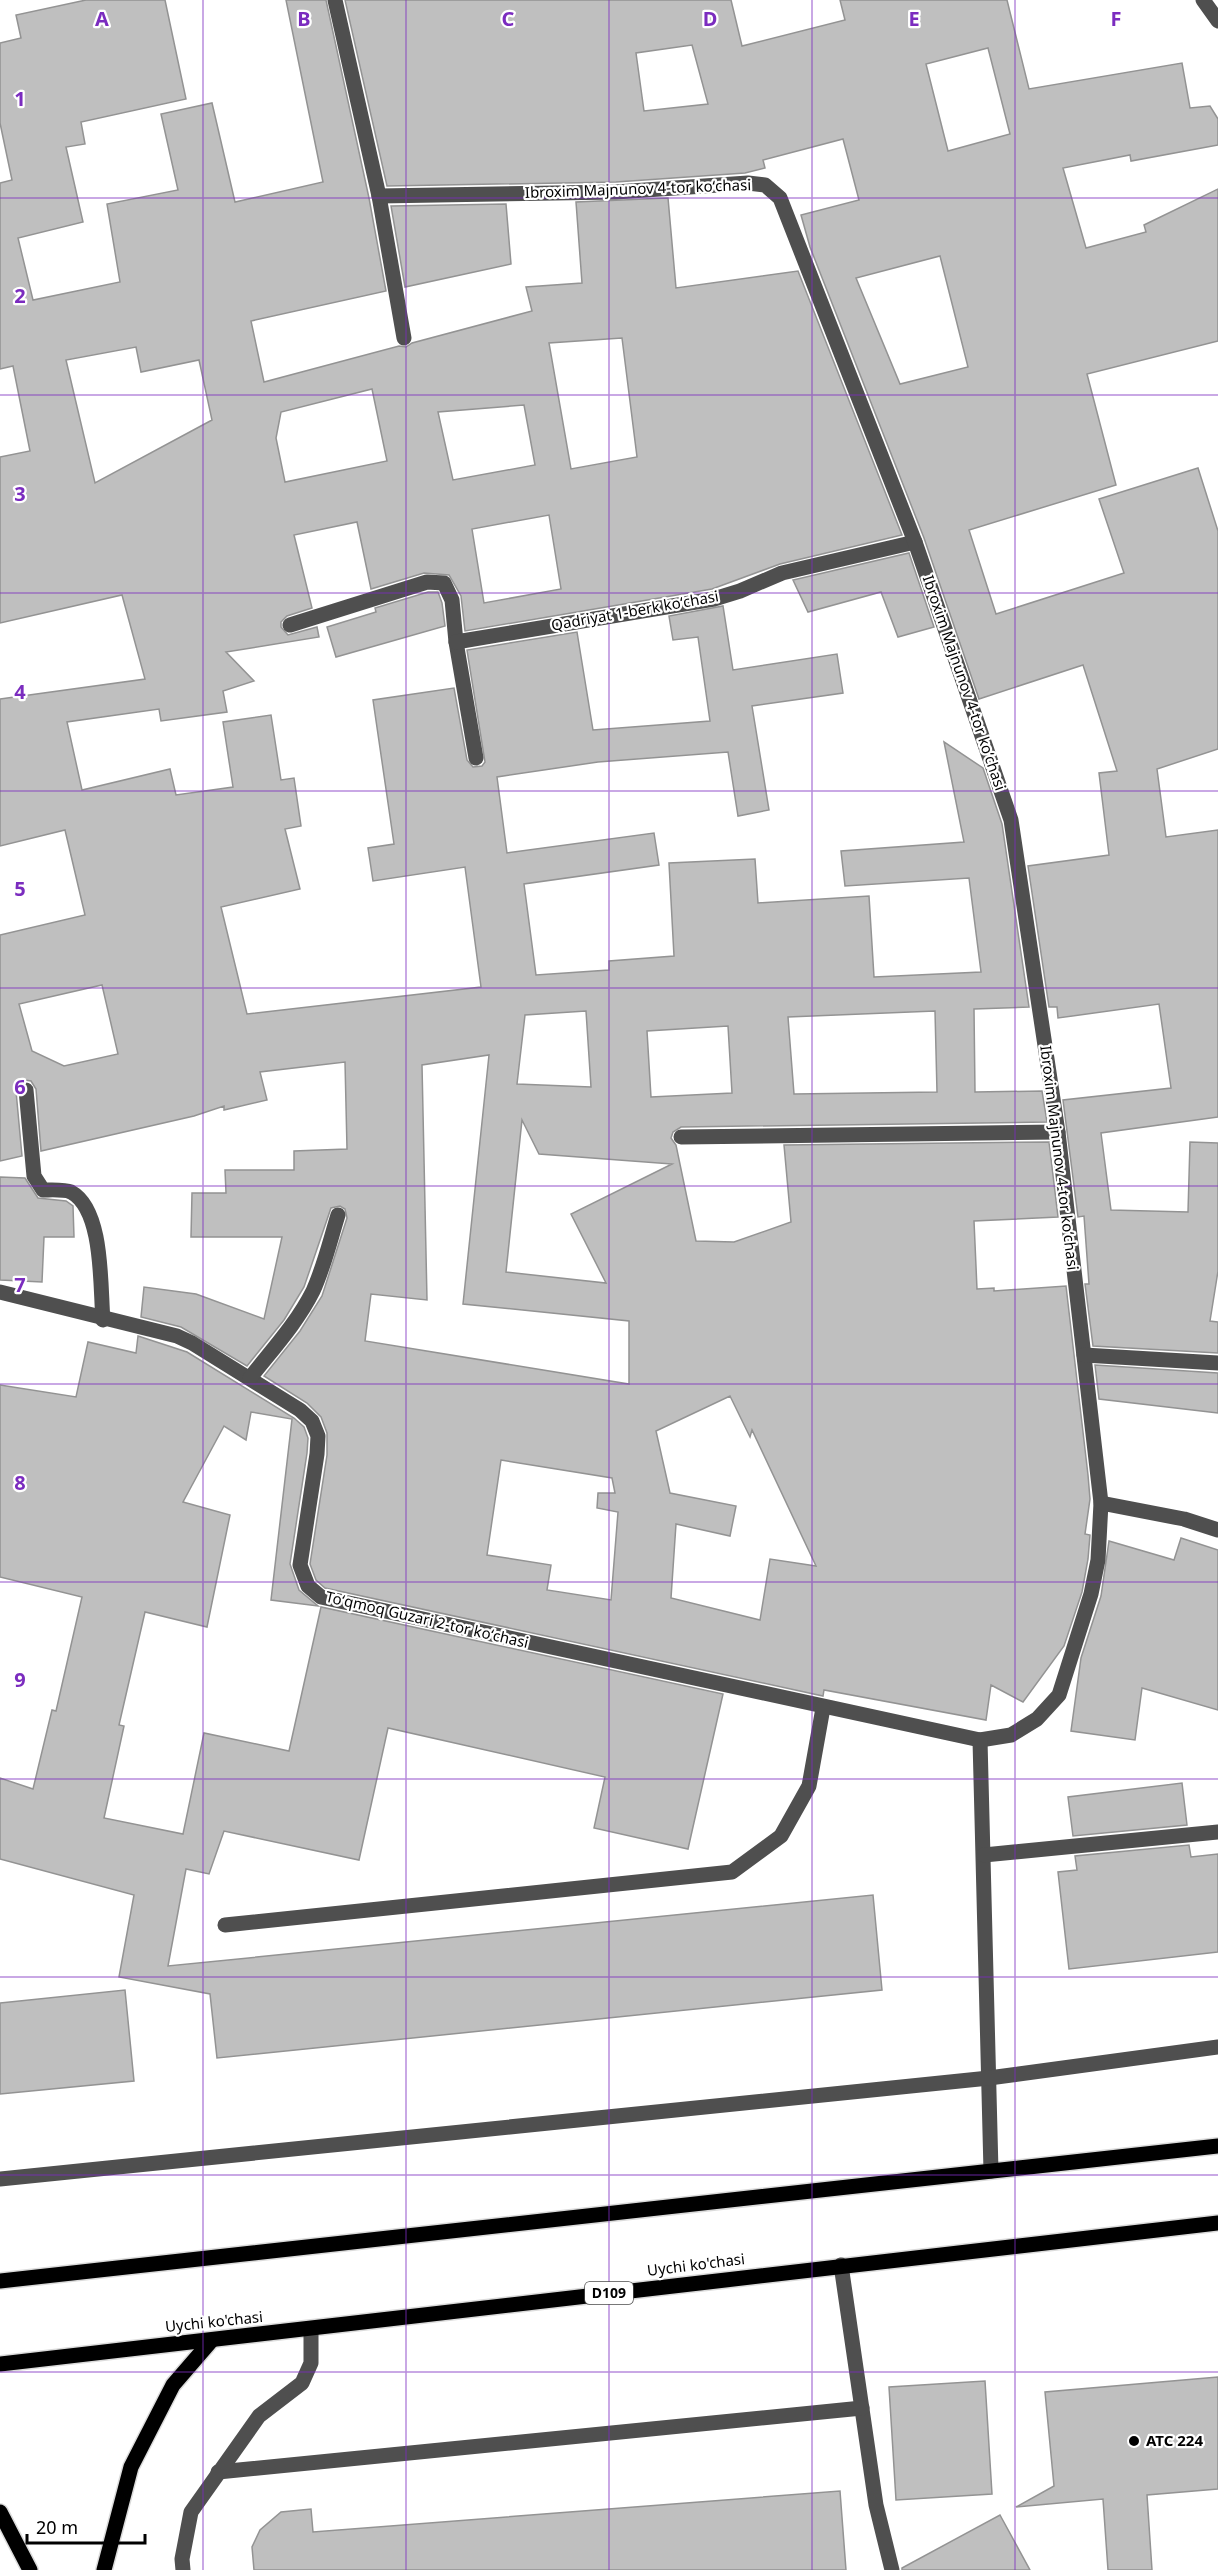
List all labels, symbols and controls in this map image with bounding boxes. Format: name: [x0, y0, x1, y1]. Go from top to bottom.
text: A: [95, 5, 109, 32]
text: B: [297, 5, 311, 32]
text: C: [502, 5, 515, 32]
text: D: [703, 5, 717, 32]
text: E: [908, 5, 920, 32]
text: F: [1111, 5, 1121, 32]
text: 1: [14, 85, 26, 112]
street label: Ibroxim Majnunov 4-tor koʻchasi: [525, 174, 751, 202]
text: 2: [14, 282, 26, 309]
text: 3: [14, 480, 26, 507]
street label: Ibroxim Majnunov 4-tor koʻchasi: [919, 572, 1011, 793]
street label: Qadriyat 1-berk koʻchasi: [550, 585, 720, 635]
text: 4: [14, 678, 26, 705]
text: 5: [14, 875, 26, 902]
street label: Ibroxim Majnunov 4-tor koʻchasi: [1036, 1044, 1084, 1271]
text: 6: [14, 1073, 26, 1100]
text: 7: [14, 1271, 26, 1298]
text: 8: [14, 1469, 26, 1496]
street label: Toʻqmoq Guzari 2-tor koʻchasi: [324, 1586, 531, 1652]
text: 9: [14, 1666, 26, 1693]
street label: Uychi ko'chasi: [646, 2248, 746, 2280]
road number: D109: [585, 2282, 633, 2304]
street label: Uychi ko'chasi: [164, 2306, 264, 2336]
place label: ATC 224: [1146, 2430, 1203, 2450]
marker: ATC 224: [1127, 2434, 1141, 2448]
scale bar: [27, 2507, 146, 2545]
text: 20 m: [36, 2515, 78, 2539]

